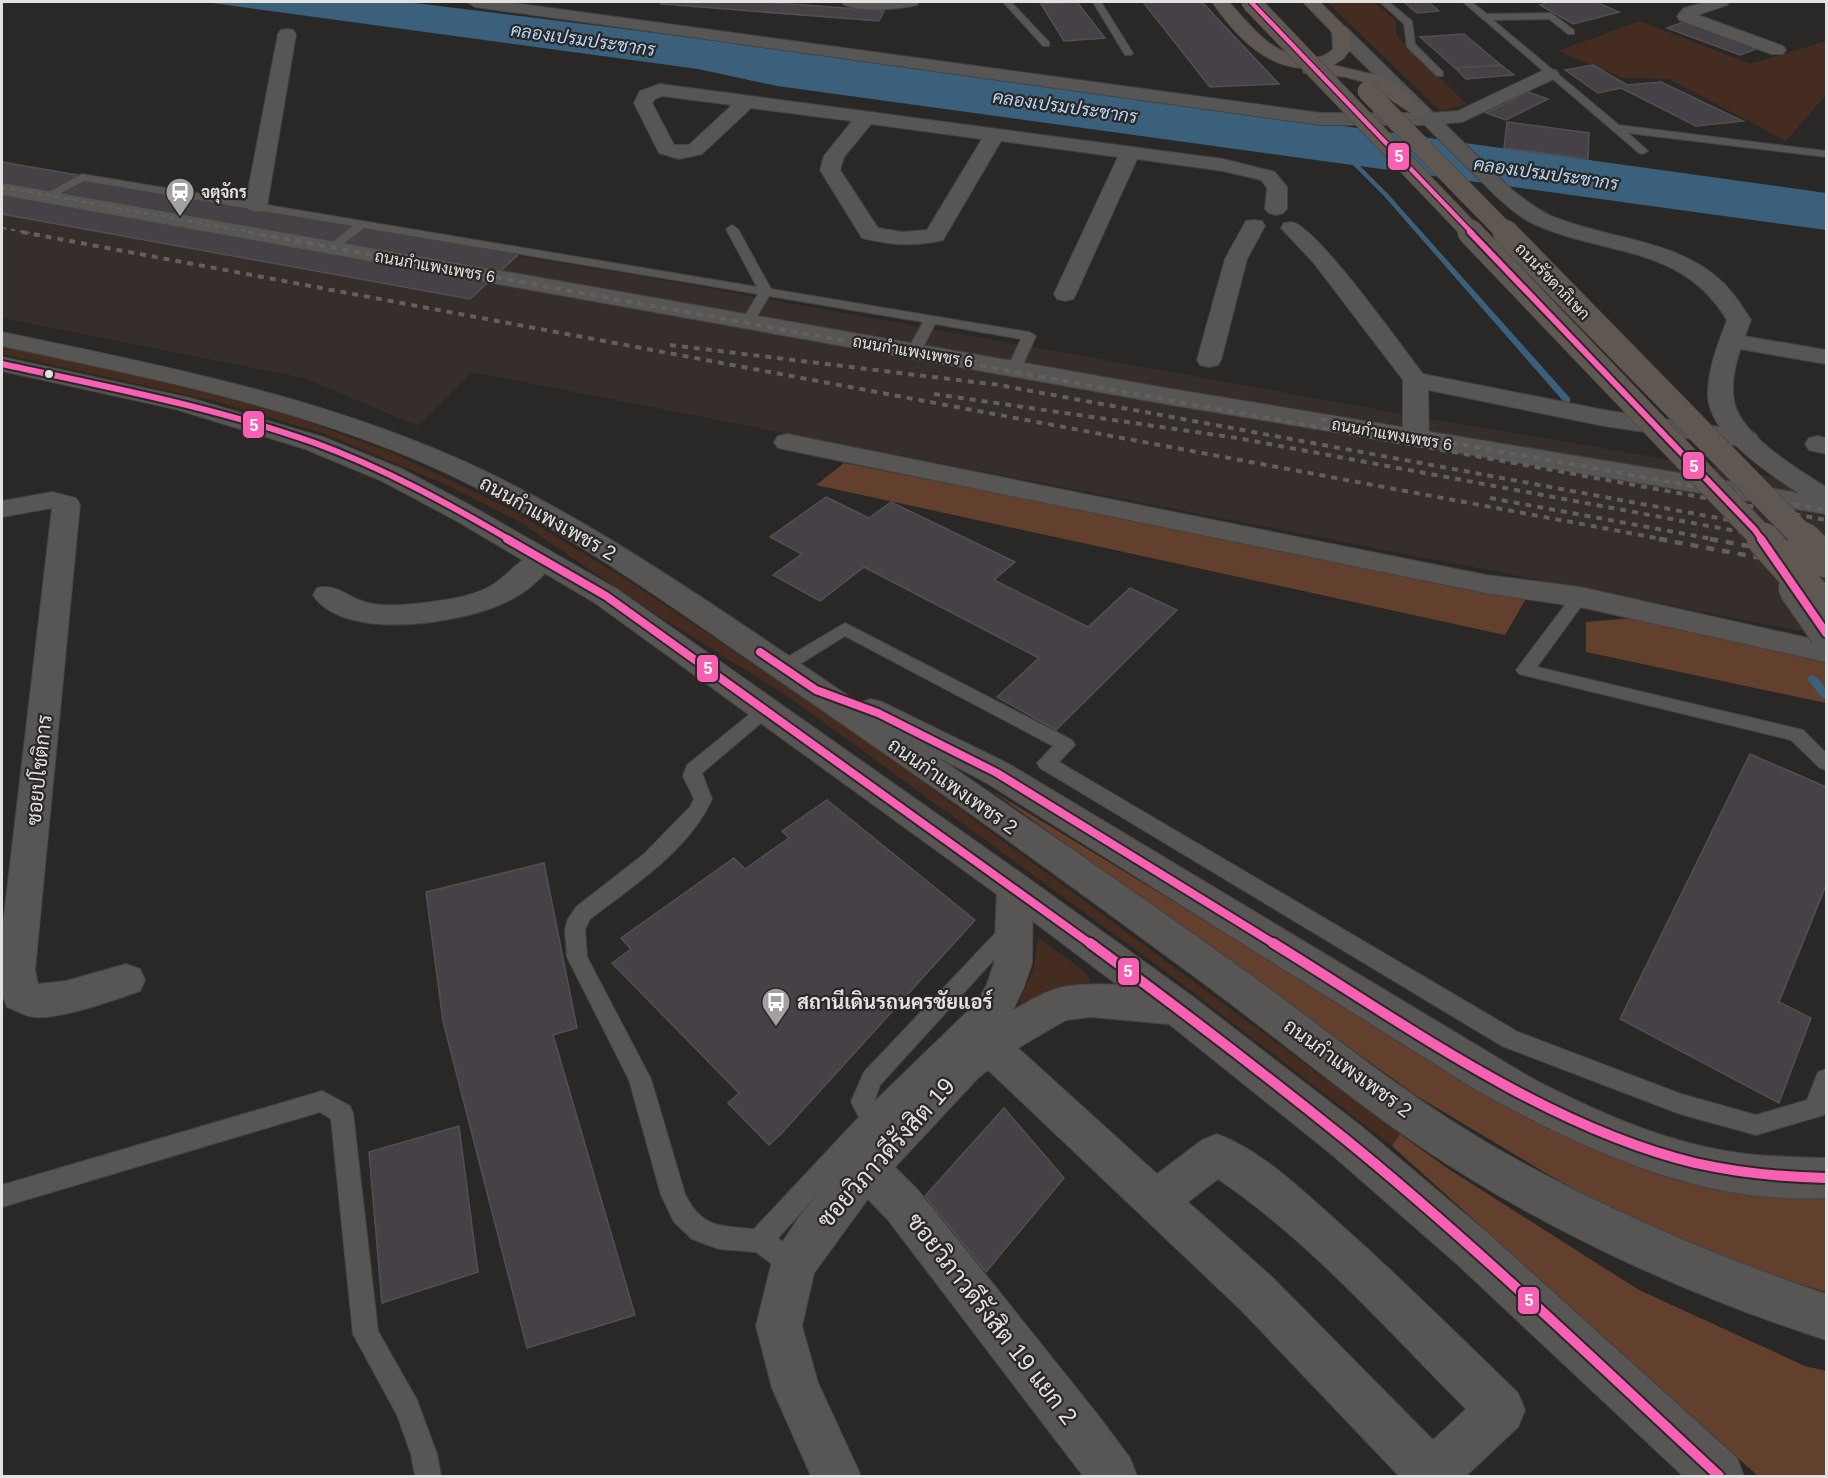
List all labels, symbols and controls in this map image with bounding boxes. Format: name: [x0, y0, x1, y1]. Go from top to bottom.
water label: คลองเปรมประชากร: [509, 20, 658, 60]
water label: คลองเปรมประชากร: [991, 87, 1140, 127]
line badge: 5: [1387, 142, 1410, 171]
text: 5: [1395, 148, 1404, 165]
water label: คลองเปรมประชากร: [1472, 154, 1621, 194]
station icon: จตุจักร: [164, 176, 196, 218]
place label: จตุจักร: [201, 182, 247, 204]
street label: ถนนรัชดาภิเษก: [1512, 238, 1595, 323]
street label: ถนนกำแพงเพชร 6: [373, 247, 497, 285]
street label: ถนนกำแพงเพชร 6: [851, 332, 975, 370]
unlabelled marker: [43, 368, 55, 380]
line badge: 5: [242, 410, 265, 439]
street label: ถนนกำแพงเพชร 6: [1330, 415, 1454, 453]
text: 5: [250, 417, 259, 434]
line badge: 5: [1682, 451, 1705, 480]
text: 5: [1690, 458, 1699, 475]
street label: ถนนกำแพงเพชร 2: [476, 471, 620, 565]
line badge: 5: [696, 654, 719, 683]
text: 5: [704, 660, 713, 677]
street label: ซอยปโชติการ: [20, 713, 56, 827]
street label: ถนนกำแพงเพชร 2: [884, 732, 1022, 839]
line badge: 5: [1117, 957, 1140, 986]
text: 5: [1124, 963, 1133, 980]
bus stop icon: สถานีเดินรถนครชัยแอร์: [760, 986, 792, 1028]
place label: สถานีเดินรถนครชัยแอร์: [797, 989, 994, 1013]
street label: ถนนกำแพงเพชร 2: [1280, 1013, 1417, 1122]
street label: ซอยวิภาวดีรังสิต 19: [811, 1072, 960, 1233]
street label: ซอยวิภาวดีรังสิต 19 แยก 2: [902, 1207, 1084, 1430]
line badge: 5: [1517, 1286, 1540, 1315]
text: 5: [1525, 1292, 1534, 1309]

